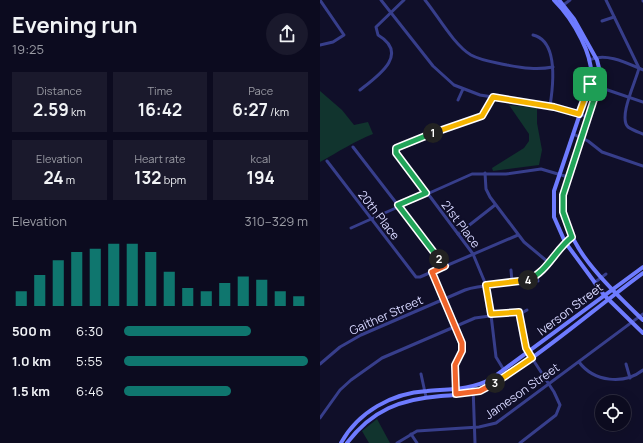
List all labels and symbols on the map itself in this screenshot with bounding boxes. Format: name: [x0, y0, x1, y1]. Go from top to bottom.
pin: [573, 67, 607, 101]
pin: 1: [423, 123, 443, 143]
street label: 20th Place: [354, 187, 404, 243]
street label: 21st Place: [438, 197, 484, 251]
pin: 2: [429, 249, 449, 269]
pin: 4: [518, 270, 538, 290]
street label: Iverson Street: [534, 279, 606, 339]
street label: Gaither Street: [347, 291, 426, 339]
street label: Jameson Street: [481, 359, 563, 423]
pin: 3: [485, 373, 505, 393]

